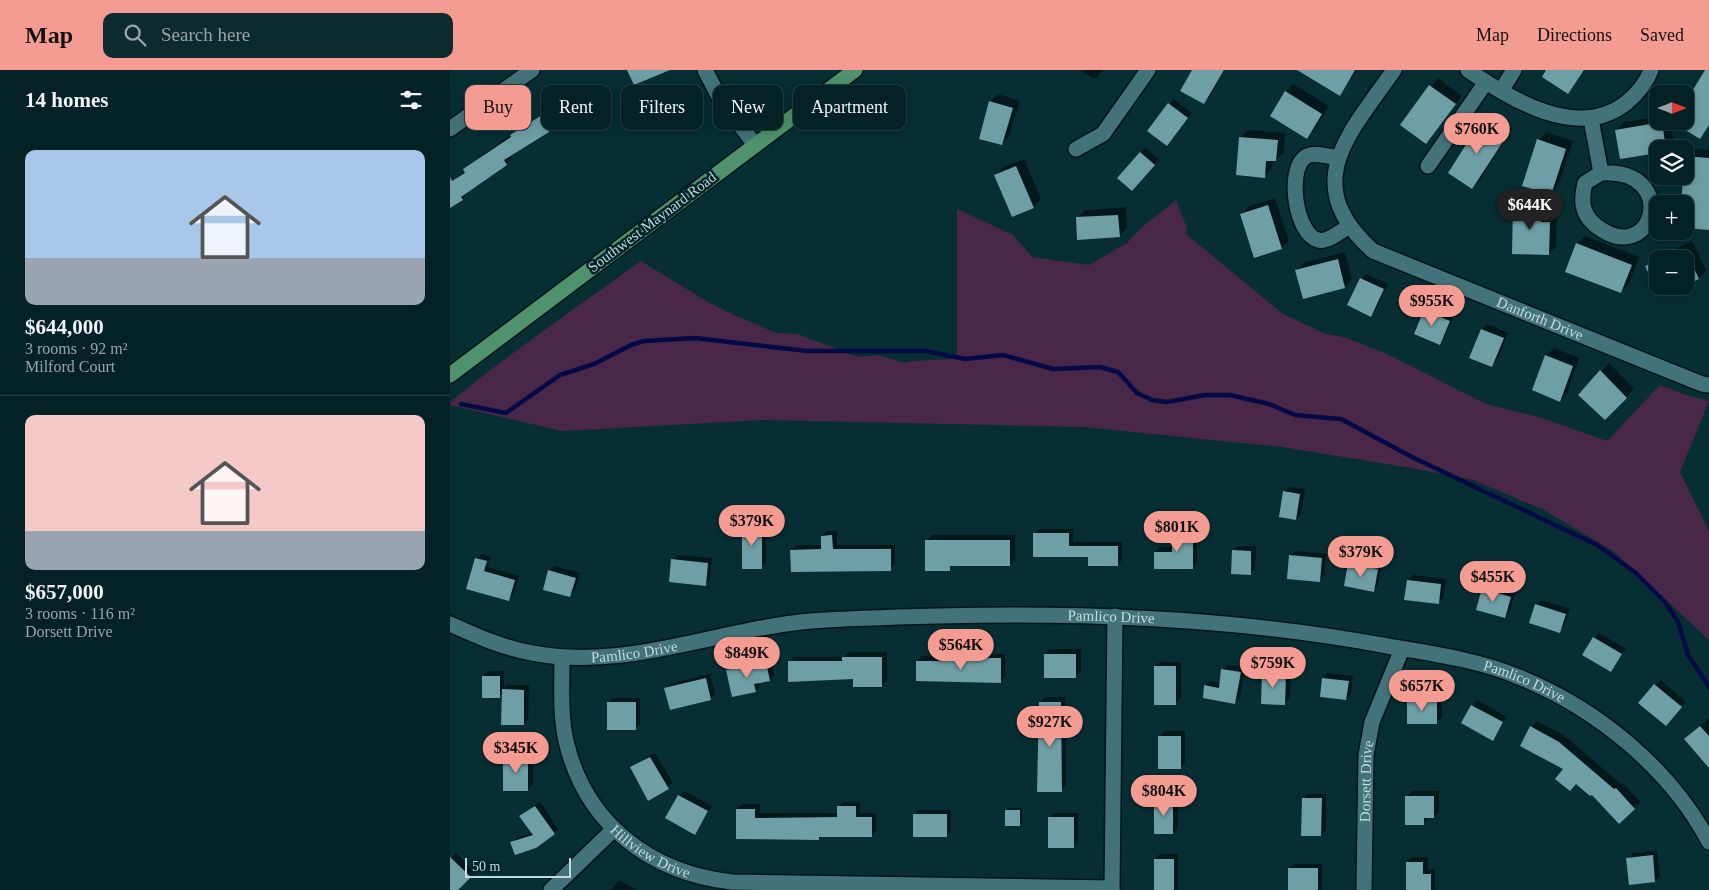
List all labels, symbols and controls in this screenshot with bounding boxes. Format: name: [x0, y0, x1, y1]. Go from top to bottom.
search box: [103, 13, 453, 58]
icon: search: [121, 21, 149, 49]
text: Map: [25, 22, 73, 48]
text: Search here: [161, 24, 250, 45]
text: Map: [1476, 25, 1509, 45]
text: Directions: [1537, 25, 1612, 45]
text: Saved: [1640, 25, 1684, 45]
chip: Buy: [465, 85, 531, 130]
chip: Rent: [541, 85, 611, 130]
chip: Filters: [621, 85, 703, 130]
chip: New: [713, 85, 783, 130]
chip: Apartment: [793, 85, 906, 130]
north arrow: [1649, 85, 1694, 130]
map controls: [1649, 85, 1694, 295]
icon: filters: [397, 86, 425, 114]
text: 14 homes: [25, 88, 108, 112]
pin: $760K: [1442, 112, 1512, 155]
text: $760K: [1455, 120, 1499, 137]
button: layers: [1649, 140, 1694, 185]
street label: Southwest Maynard Road: [585, 168, 719, 275]
icon: home: [180, 182, 270, 272]
pin: $644K: [1495, 189, 1565, 231]
button: +: [1649, 195, 1694, 240]
text: $644K: [1508, 196, 1552, 213]
button: −: [1649, 250, 1694, 295]
pin: $955K: [1397, 284, 1467, 327]
text: $955K: [1410, 292, 1454, 309]
street label: Danforth Drive: [1494, 294, 1586, 343]
text: $644,000: [25, 315, 104, 339]
text: 3 rooms · 92 m²: [25, 340, 128, 357]
text: Milford Court: [25, 358, 115, 375]
icon: home: [180, 448, 270, 538]
pin: $379K: [717, 504, 787, 547]
pin: $801K: [1142, 510, 1212, 553]
text: $379K: [730, 512, 774, 529]
text: $801K: [1155, 518, 1199, 535]
pin: $379K: [1326, 536, 1396, 578]
text: $379K: [1339, 543, 1383, 560]
pin: $455K: [1458, 560, 1528, 603]
text: $455K: [1471, 568, 1515, 585]
text: $657,000: [25, 580, 104, 604]
text: 3 rooms · 116 m²: [25, 605, 135, 622]
street label: Pamlico Drive: [1067, 607, 1155, 627]
text: Dorsett Drive: [25, 623, 113, 640]
pin: $564K: [926, 628, 996, 671]
pin: $849K: [712, 636, 782, 679]
text: $564K: [939, 636, 983, 653]
street label: Pamlico Drive: [591, 638, 679, 665]
text: $849K: [725, 644, 769, 661]
pin: $759K: [1238, 646, 1308, 689]
text: $759K: [1251, 654, 1295, 671]
street label: Pamlico Drive: [1482, 657, 1568, 706]
pin: $657K: [1387, 670, 1457, 712]
text: $657K: [1400, 677, 1444, 694]
pin: $927K: [1015, 706, 1085, 748]
text: $927K: [1028, 713, 1072, 730]
pin: $345K: [481, 732, 551, 774]
street label: Dorsett Drive: [1357, 738, 1377, 822]
text: $345K: [494, 739, 538, 756]
pin: $804K: [1129, 774, 1199, 817]
text: $804K: [1142, 782, 1186, 799]
street label: Hillview Drive: [607, 822, 693, 881]
scale bar: [465, 855, 571, 878]
text: 50 m: [472, 859, 500, 874]

